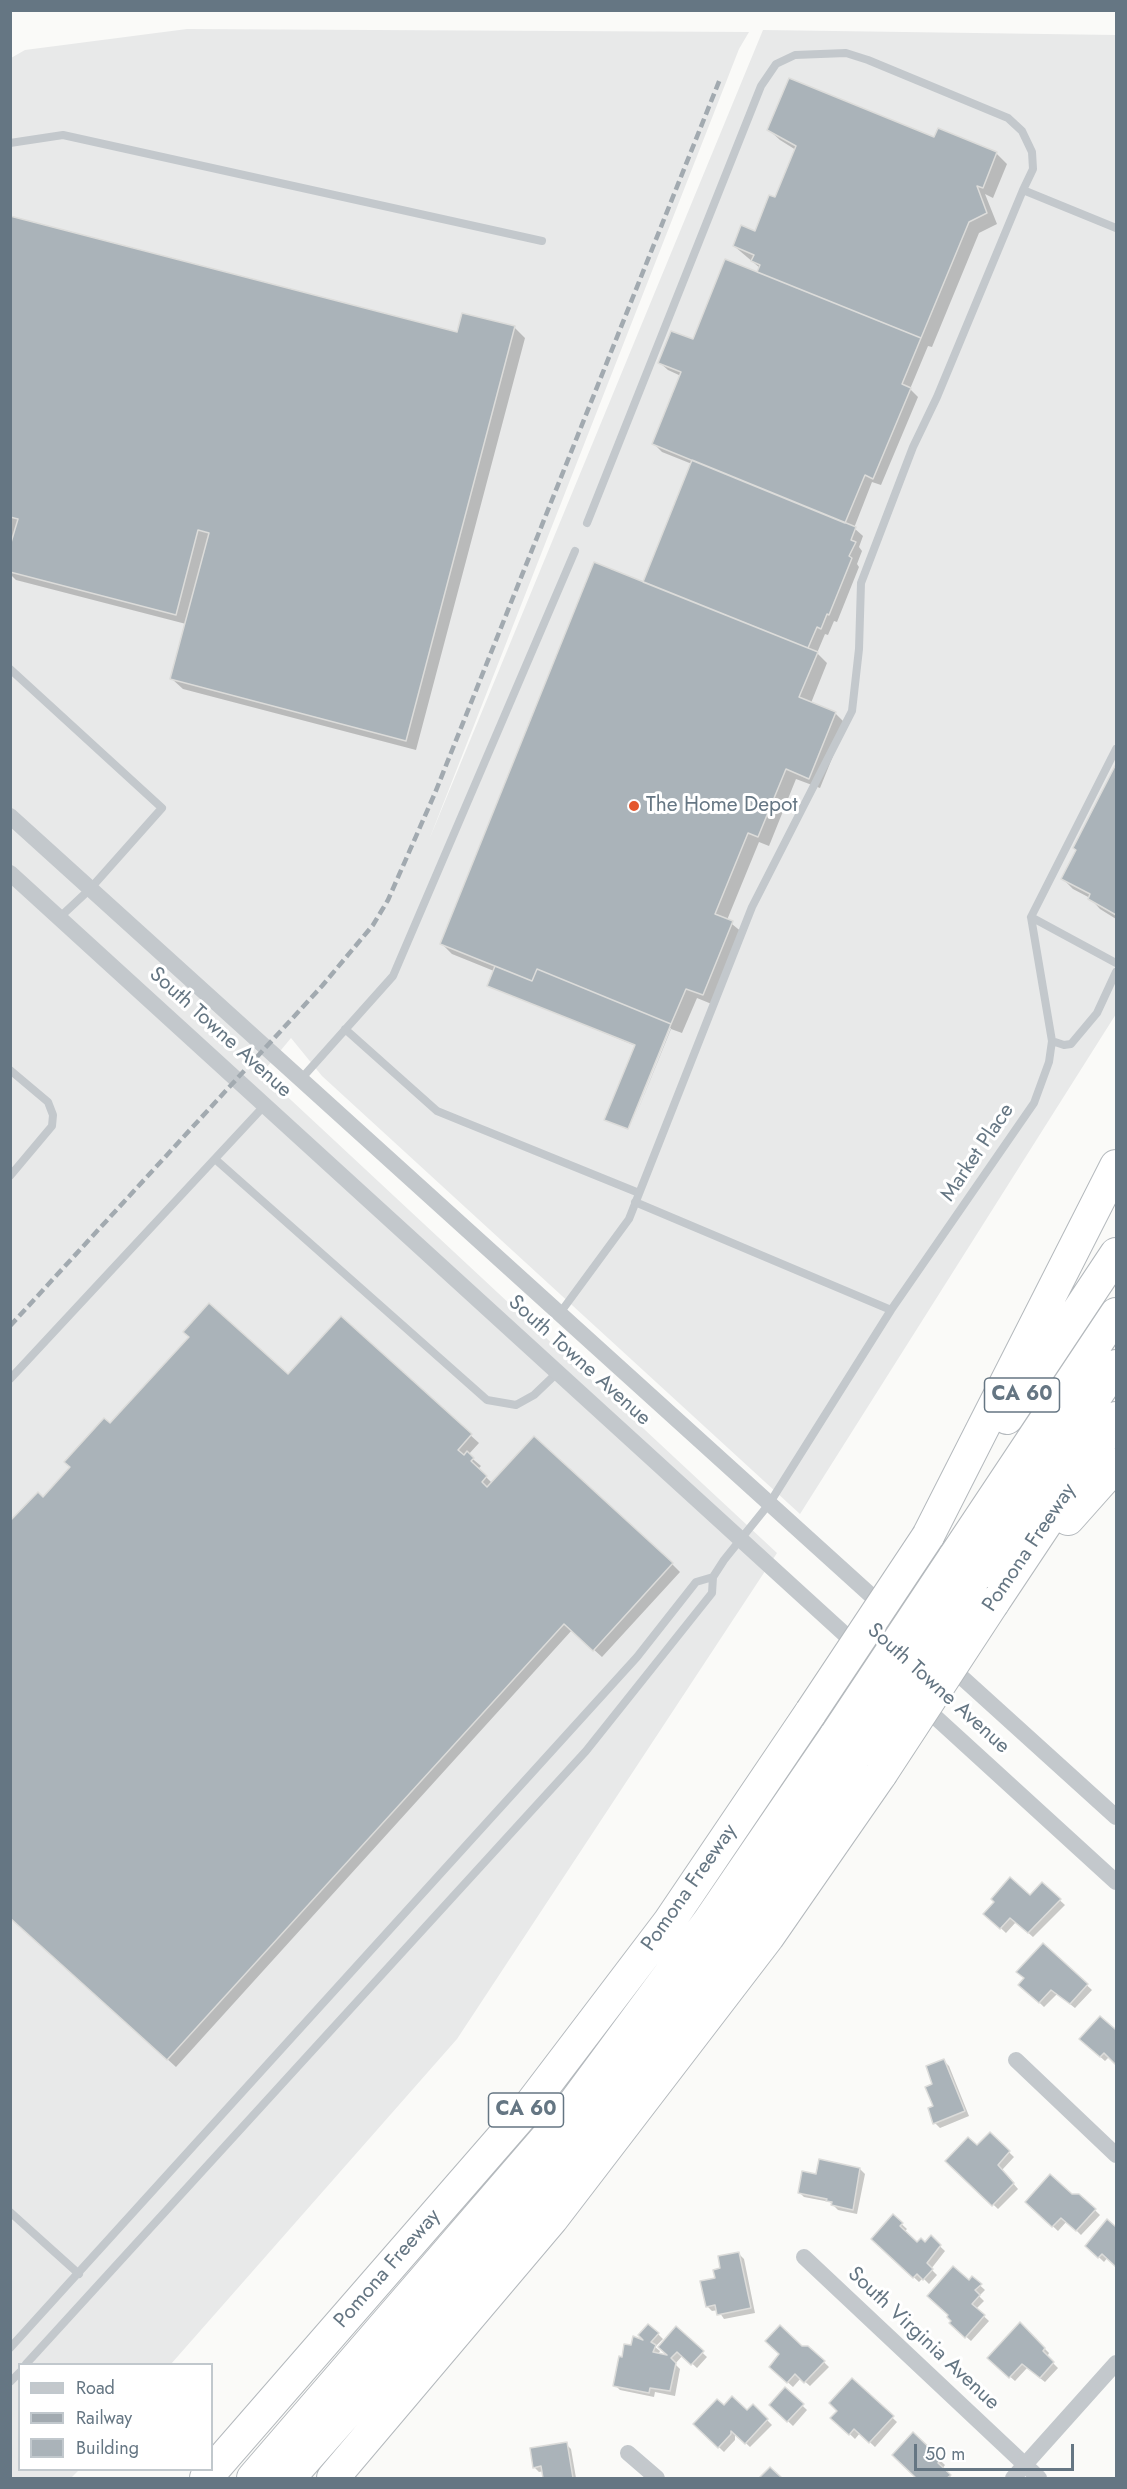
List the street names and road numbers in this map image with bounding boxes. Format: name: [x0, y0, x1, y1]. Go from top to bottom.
street label: South Towne Avenue: [144, 962, 296, 1104]
street label: Market Place: [936, 1099, 1020, 1207]
street label: South Towne Avenue: [503, 1290, 655, 1432]
road number: CA 60: [984, 1378, 1060, 1412]
street label: Pomona Freeway: [978, 1479, 1082, 1617]
street label: South Towne Avenue: [862, 1618, 1014, 1760]
street label: Pomona Freeway: [637, 1820, 743, 1956]
road number: CA 60: [488, 2093, 564, 2127]
street label: Pomona Freeway: [329, 2204, 447, 2334]
street label: South Virginia Avenue: [842, 2262, 1004, 2416]

